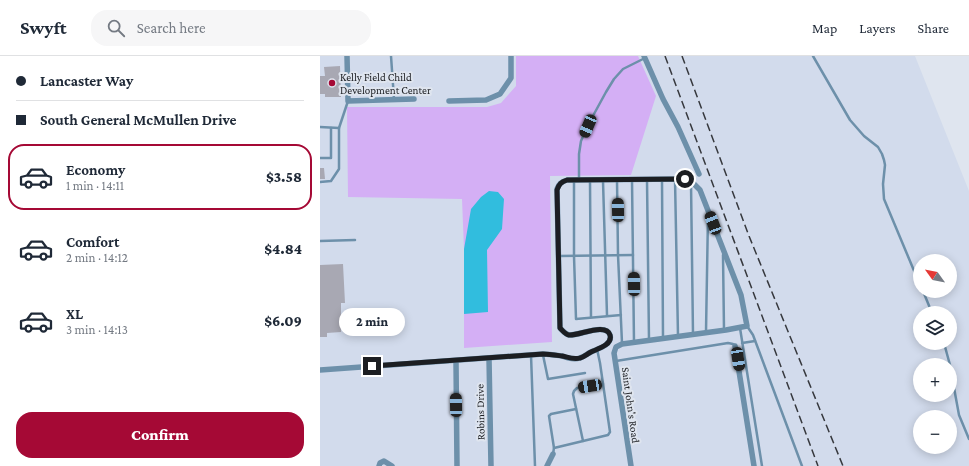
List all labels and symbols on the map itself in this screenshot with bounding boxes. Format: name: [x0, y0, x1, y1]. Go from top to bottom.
place label: Kelly Field Child Development Center: [340, 71, 431, 97]
marker: Kelly Field Child Development Center: [327, 78, 337, 88]
car: [578, 113, 598, 139]
route start: [676, 170, 694, 188]
car: [612, 198, 624, 222]
car: [703, 210, 723, 236]
north arrow: [913, 254, 957, 298]
car: [628, 272, 640, 296]
callout: 2 min: [339, 308, 405, 336]
car: [730, 346, 746, 372]
route end: [363, 357, 381, 375]
street label: Saint John's Road: [619, 366, 642, 444]
car: [577, 378, 603, 394]
street label: Robins Drive: [474, 384, 486, 440]
car: [450, 393, 462, 417]

